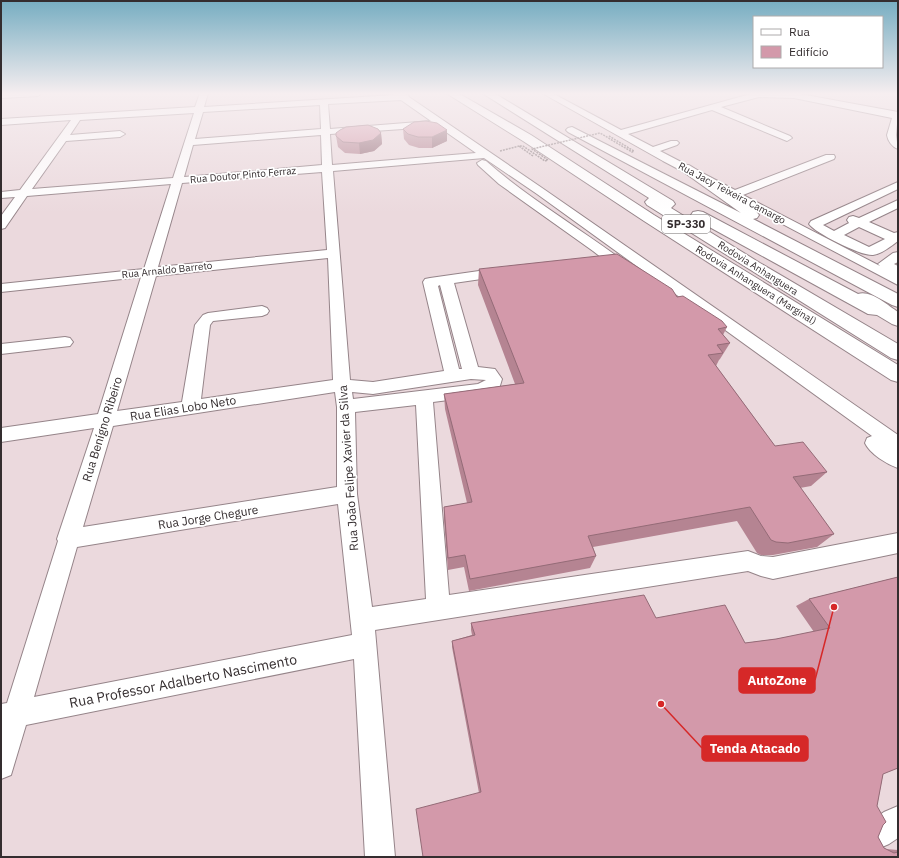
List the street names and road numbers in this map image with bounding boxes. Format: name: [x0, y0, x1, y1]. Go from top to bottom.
street label: Rua Jacy Teixeira Camargo: [676, 159, 788, 227]
street label: Rua Doutor Pinto Ferraz: [189, 164, 297, 186]
road number: SP-330: [662, 215, 710, 233]
street label: Rodovia Anhanguera: [715, 238, 801, 298]
street label: Rodovia Anhanguera (Marginal): [693, 242, 819, 328]
street label: Rua Arnaldo Barreto: [121, 259, 213, 281]
street label: Rua Benígno Ribeiro: [79, 374, 125, 483]
street label: Rua João Felipe Xavier da Silva: [335, 384, 361, 551]
street label: Rua Elias Lobo Neto: [129, 392, 237, 424]
street label: Rua Jorge Chegure: [157, 502, 260, 532]
street label: Rua Professor Adalberto Nascimento: [68, 650, 299, 712]

